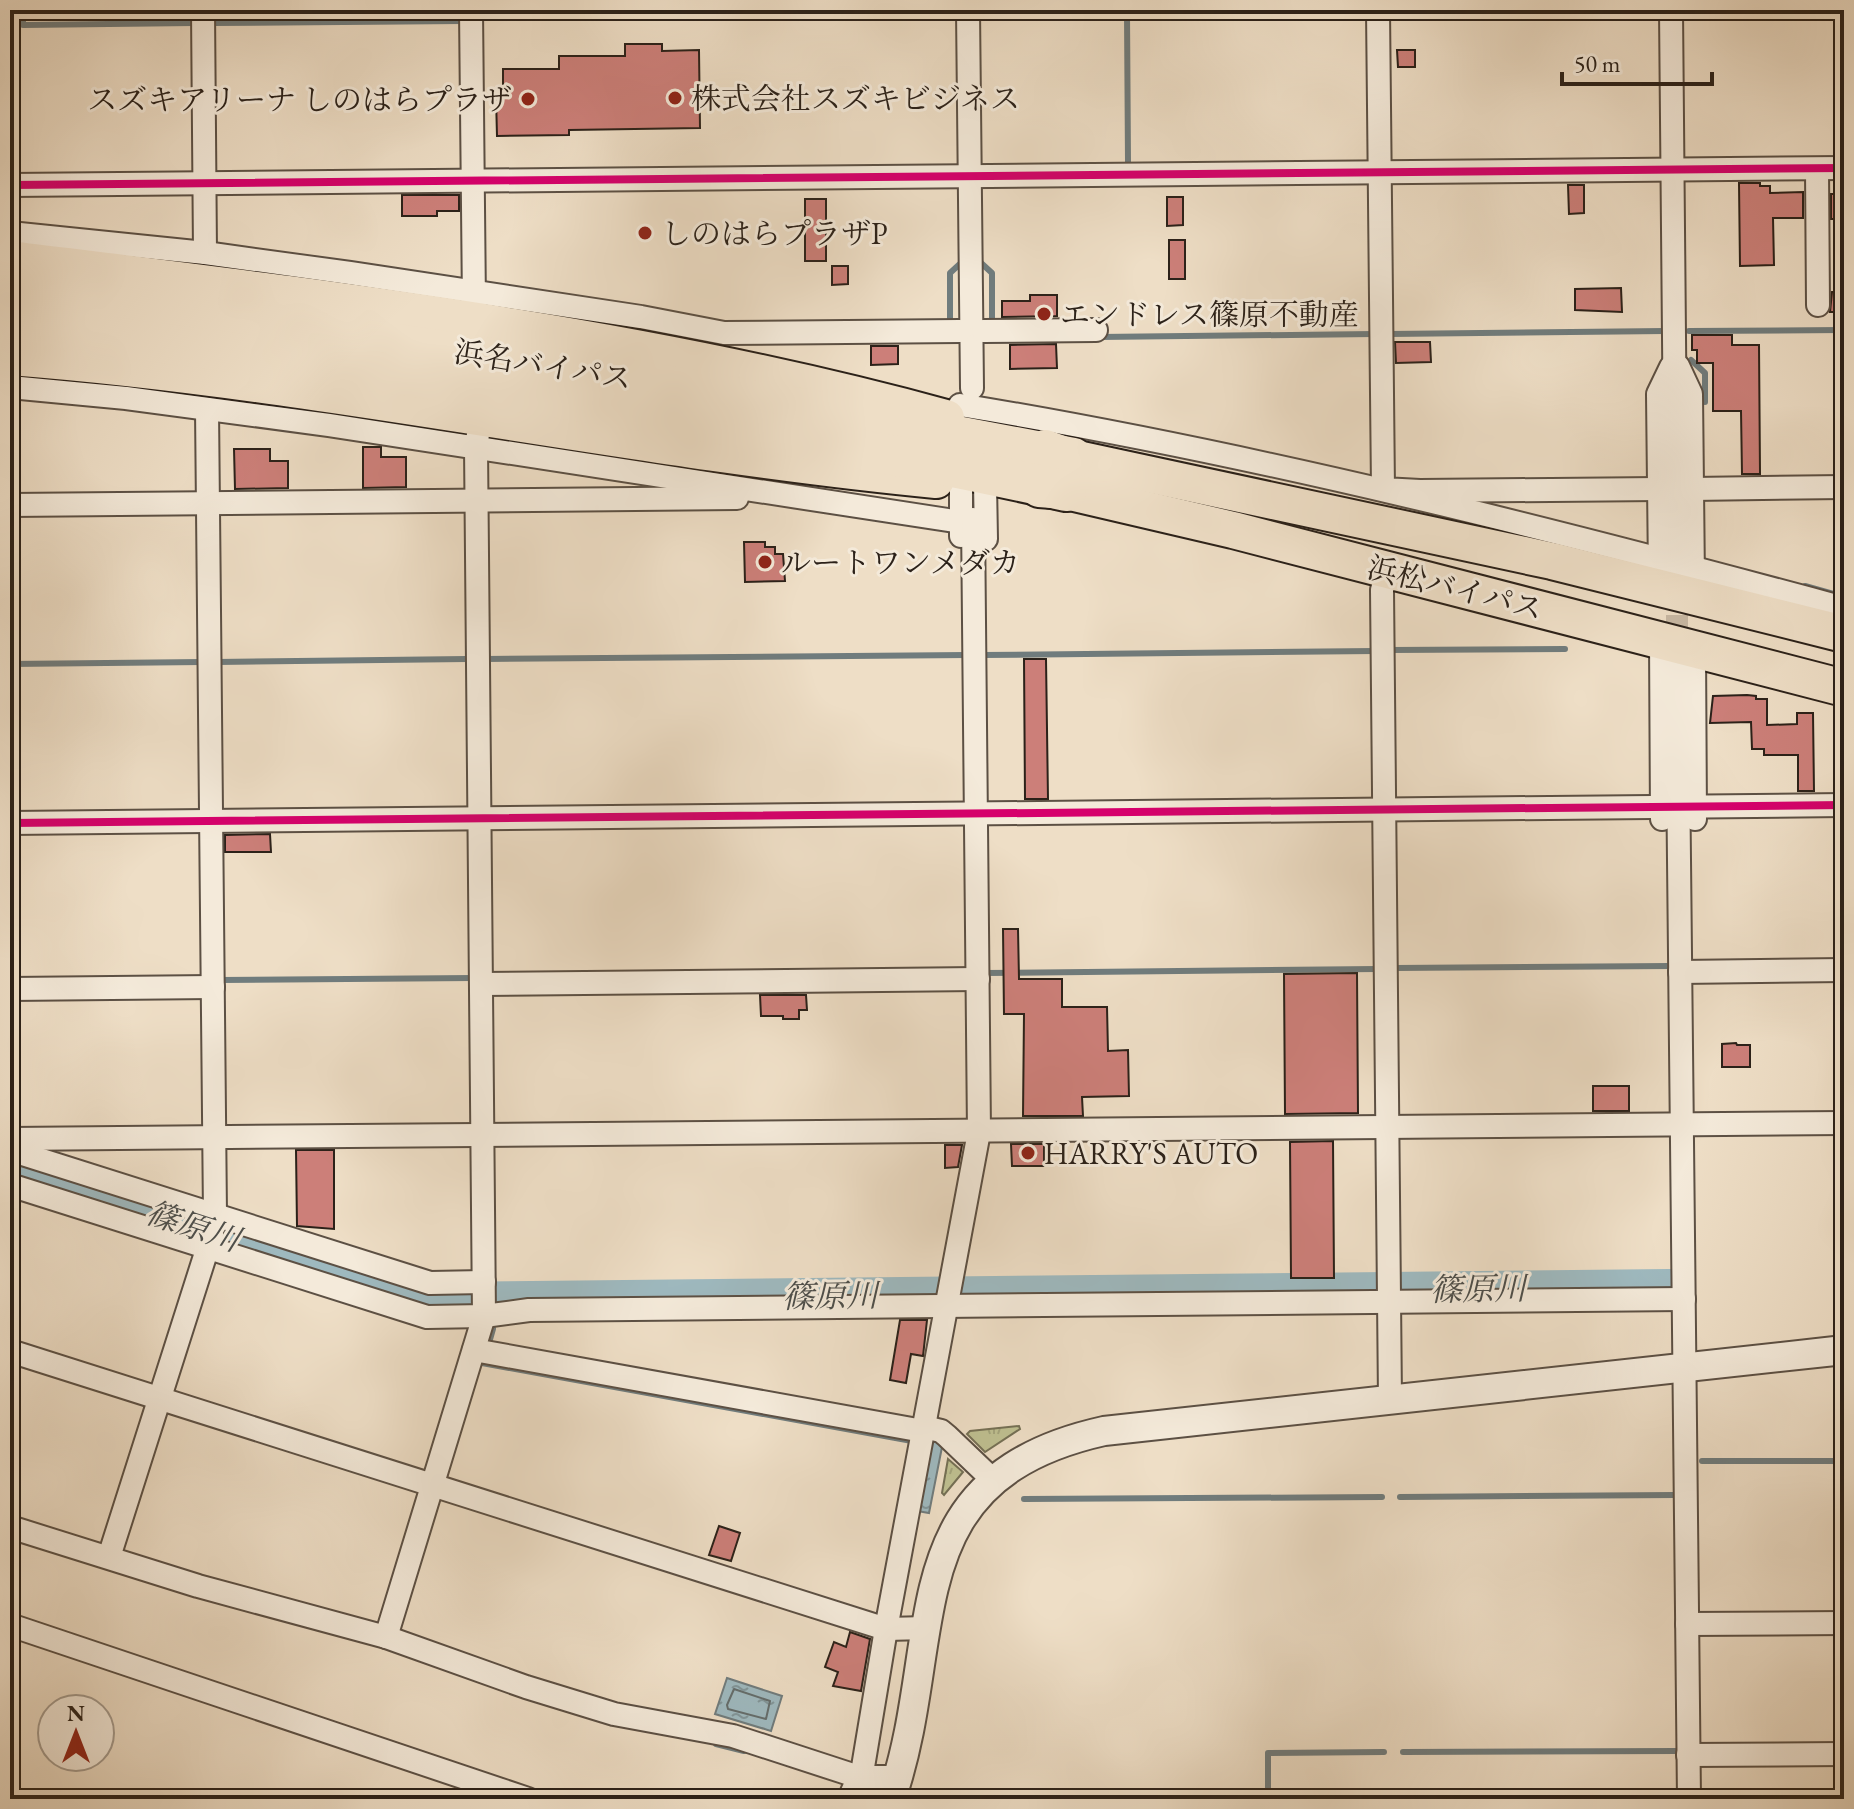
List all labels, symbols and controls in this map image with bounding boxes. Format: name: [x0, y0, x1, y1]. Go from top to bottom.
scale bar: [1562, 36, 1712, 86]
text: 50 m: [1574, 48, 1621, 79]
place label: 株式会社スズキビジネス: [691, 79, 1020, 118]
place label: スズキアリーナ しのはらプラザ: [87, 80, 512, 119]
marker: 株式会社スズキビジネス: [666, 89, 684, 107]
marker: スズキアリーナ しのはらプラザ: [519, 90, 537, 108]
place label: しのはらプラザP: [661, 214, 888, 253]
marker: しのはらプラザP: [636, 224, 654, 242]
place label: エンドレス篠原不動産: [1060, 295, 1359, 334]
marker: エンドレス篠原不動産: [1035, 305, 1053, 323]
street label: 浜名バイパス: [451, 332, 635, 398]
place label: ルートワンメダカ: [781, 543, 1020, 582]
street label: 浜松バイパス: [1363, 547, 1547, 629]
marker: ルートワンメダカ: [756, 553, 774, 571]
place label: HARRY'S AUTO: [1044, 1134, 1258, 1173]
marker: HARRY'S AUTO: [1019, 1144, 1037, 1162]
water label: 篠原川: [141, 1191, 248, 1262]
water label: 篠原川: [1430, 1267, 1529, 1311]
water label: 篠原川: [782, 1274, 881, 1318]
north arrow: [36, 1693, 116, 1773]
text: N: [67, 1699, 85, 1728]

